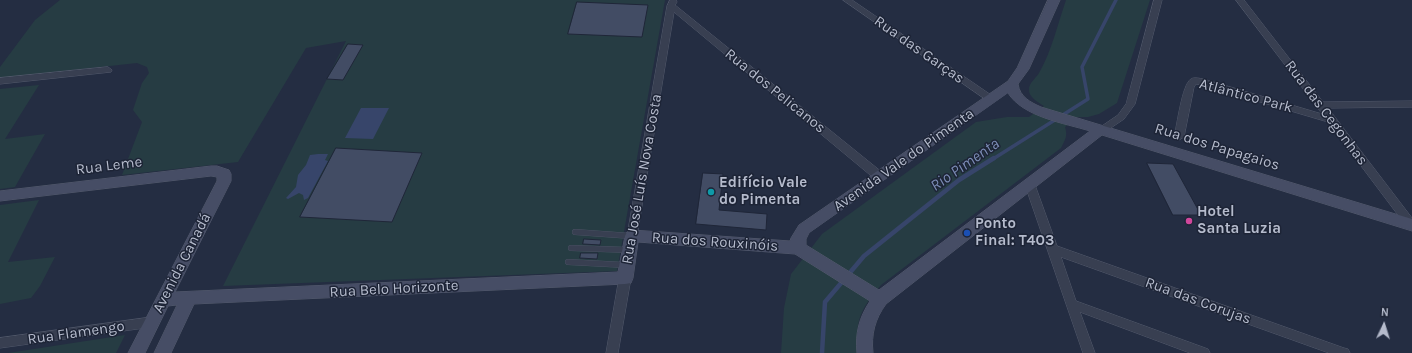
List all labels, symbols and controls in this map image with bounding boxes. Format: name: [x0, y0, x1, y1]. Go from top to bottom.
street label: Rua das Garças: [870, 12, 968, 88]
street label: Rua dos Pelicanos: [721, 45, 829, 137]
street label: Rua das Cegonhas: [1281, 57, 1371, 169]
street label: Atlântico Park: [1197, 75, 1295, 117]
street label: Rua José Luís Nova Costa: [618, 93, 666, 265]
street label: Avenida Vale do Pimenta: [830, 105, 978, 215]
street label: Rua dos Papagaios: [1152, 119, 1282, 175]
water label: Rio Pimenta: [927, 134, 1003, 196]
street label: Rua Leme: [75, 153, 143, 179]
place label: Edifício Vale do Pimenta: [719, 174, 807, 209]
marker: Edifício Vale do Pimenta: [706, 187, 716, 197]
place label: Hotel Santa Luzia: [1197, 203, 1281, 238]
street label: Avenida Canadá: [149, 210, 215, 316]
place label: Ponto Final: T403: [975, 215, 1054, 250]
marker: Hotel Santa Luzia: [1184, 216, 1194, 226]
marker: Ponto Final: T403: [962, 228, 972, 238]
street label: Rua dos Rouxinóis: [651, 229, 779, 255]
street label: Rua das Corujas: [1143, 273, 1253, 329]
street label: Rua Belo Horizonte: [329, 277, 459, 301]
north arrow: [1364, 305, 1404, 345]
text: N: [1380, 306, 1389, 319]
street label: Rua Flamengo: [26, 317, 126, 349]

